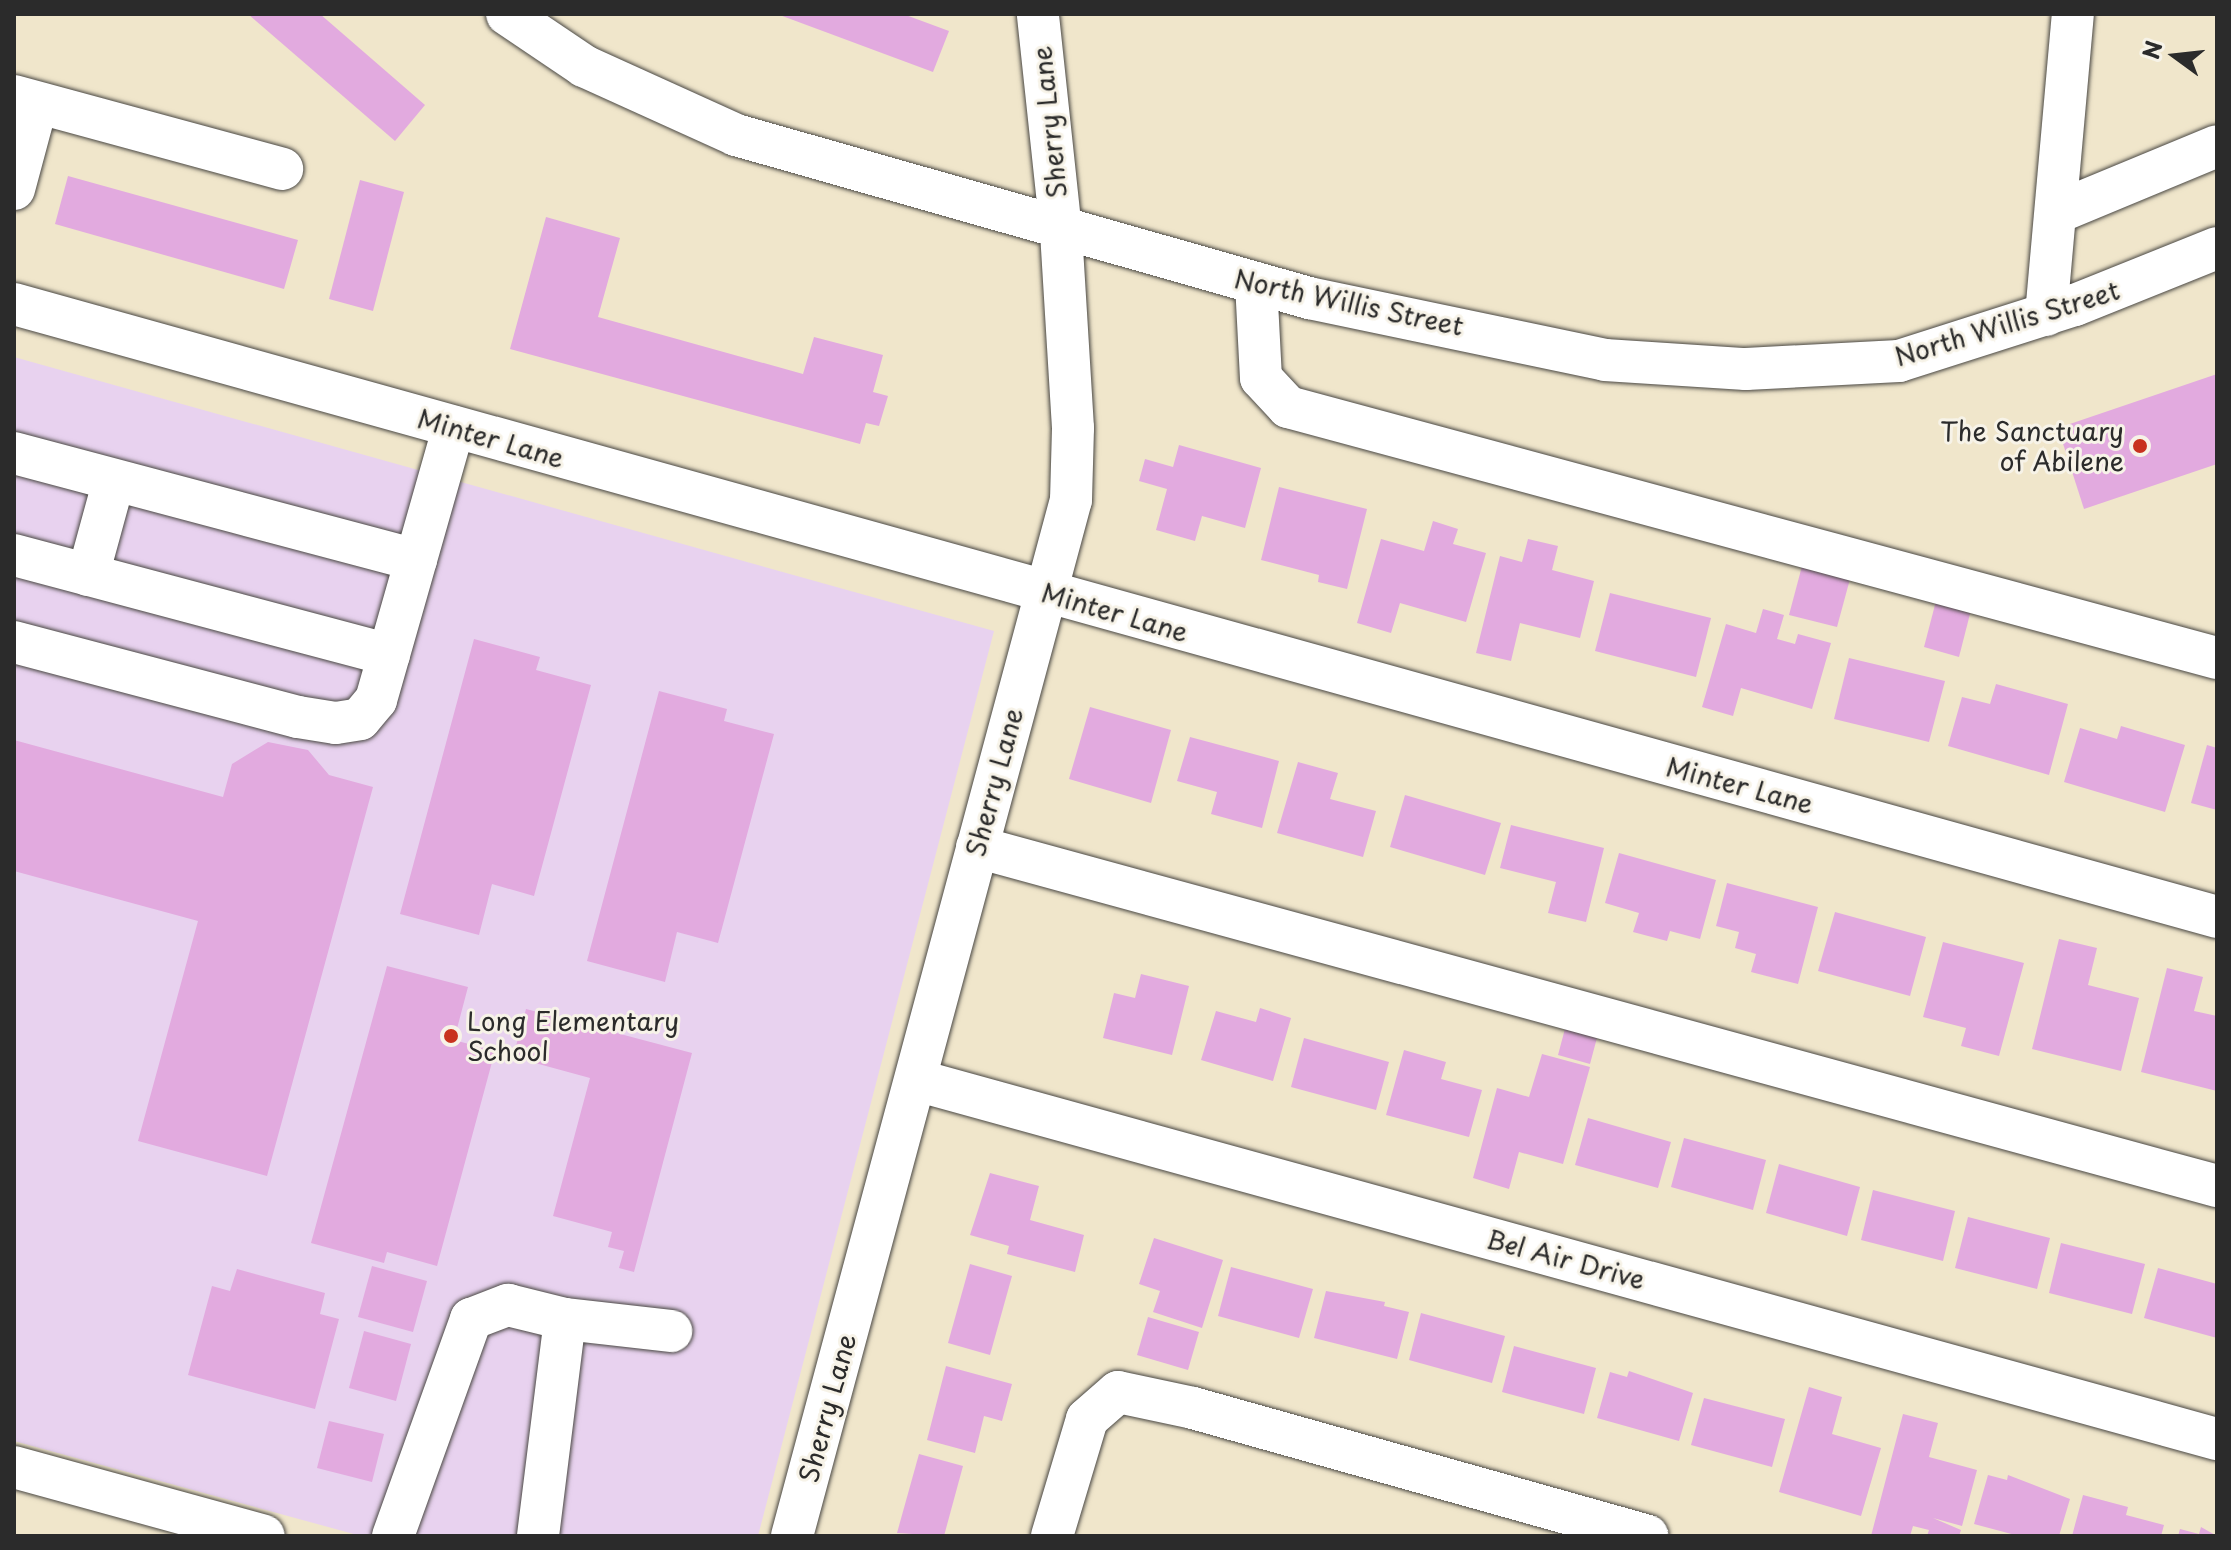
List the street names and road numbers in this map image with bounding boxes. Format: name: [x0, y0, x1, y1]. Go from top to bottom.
street label: Sherry Lane: [1025, 44, 1073, 200]
street label: North Willis Street: [1231, 262, 1467, 342]
street label: North Willis Street: [1890, 274, 2124, 372]
street label: Minter Lane: [413, 402, 569, 474]
street label: Minter Lane: [1037, 576, 1193, 648]
street label: Sherry Lane: [959, 704, 1029, 860]
street label: Minter Lane: [1662, 750, 1818, 820]
street label: Bel Air Drive: [1485, 1223, 1647, 1295]
street label: Sherry Lane: [792, 1330, 862, 1486]

